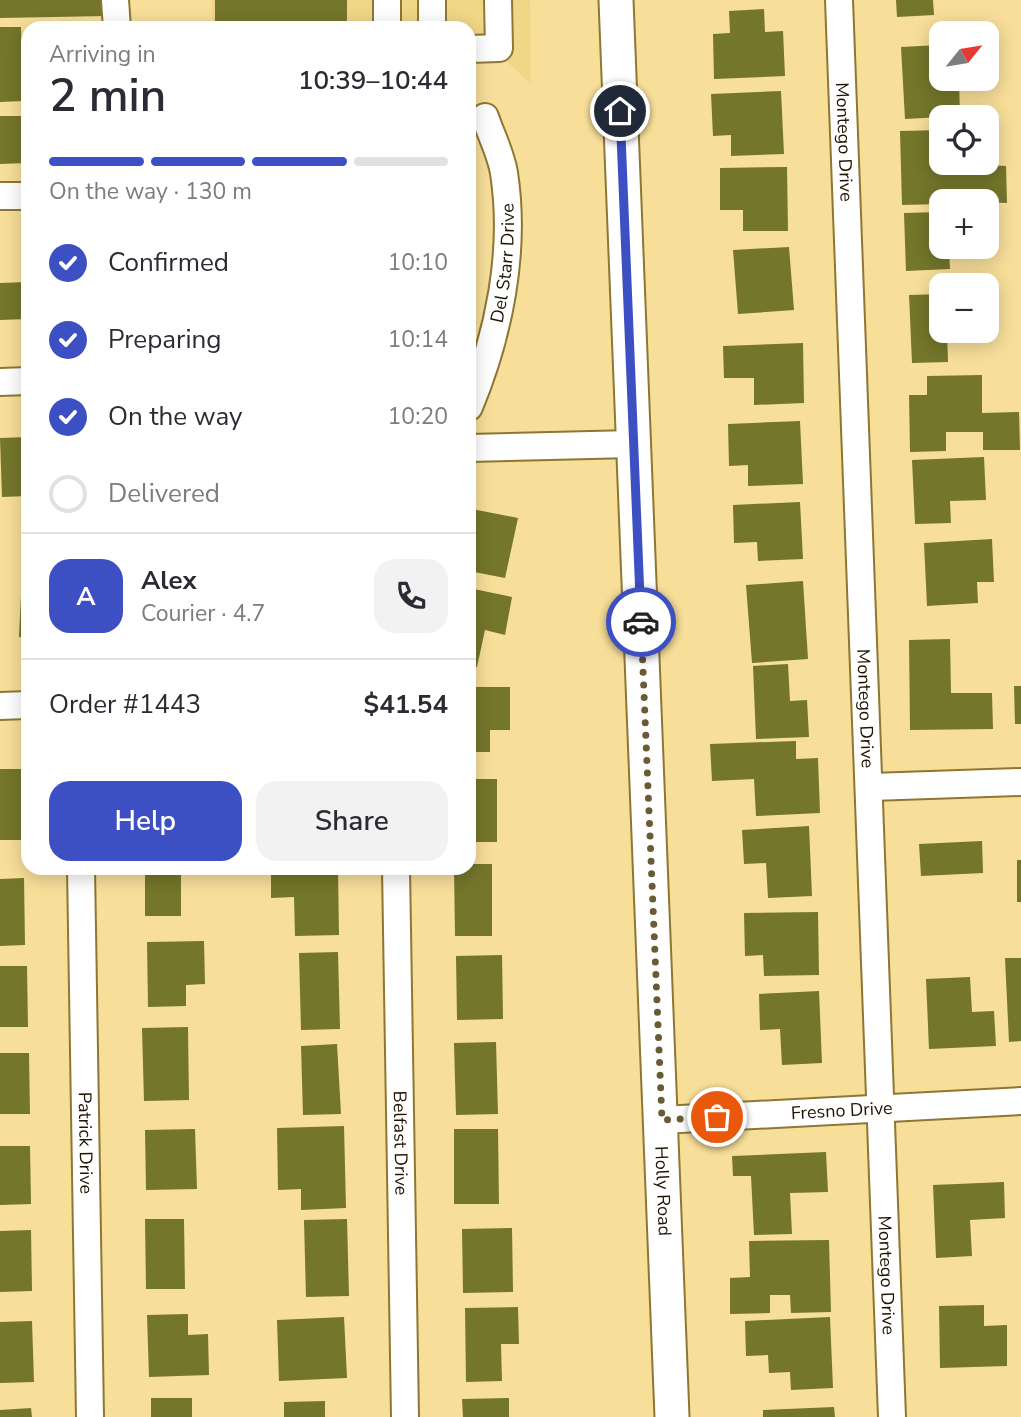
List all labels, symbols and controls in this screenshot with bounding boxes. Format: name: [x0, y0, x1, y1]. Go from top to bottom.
north arrow: [929, 21, 999, 91]
map controls: [929, 21, 999, 343]
text: Arriving in: [49, 39, 156, 70]
text: 10:39–10:44: [298, 63, 448, 98]
text: 2 min: [49, 64, 166, 127]
pin: [590, 81, 650, 141]
street label: Montego Drive: [830, 82, 859, 202]
icon: home: [601, 92, 639, 130]
button: locate: [929, 105, 999, 175]
text: On the way · 130 m: [49, 176, 252, 207]
button: +: [929, 189, 999, 259]
street label: Del Starr Drive: [485, 203, 520, 325]
icon: check: [49, 244, 87, 282]
text: Confirmed: [108, 245, 229, 280]
text: 10:10: [388, 247, 448, 278]
button: −: [929, 273, 999, 343]
icon: check: [49, 321, 87, 359]
text: Preparing: [108, 322, 221, 357]
text: 10:14: [388, 324, 448, 355]
icon: check: [49, 398, 87, 436]
text: On the way: [108, 399, 242, 434]
text: 10:20: [388, 401, 448, 432]
text: Delivered: [108, 476, 220, 511]
button: phone: [374, 559, 448, 633]
text: Alex: [141, 563, 197, 598]
text: A: [76, 579, 96, 614]
courier: [606, 587, 676, 657]
text: Courier · 4.7: [141, 598, 265, 629]
icon: car: [622, 603, 660, 641]
street label: Montego Drive: [851, 648, 880, 769]
text: Order #1443: [49, 687, 201, 722]
text: $41.54: [364, 687, 448, 722]
button: Help: [49, 781, 242, 861]
button: Share: [256, 781, 448, 861]
pin: [687, 1087, 747, 1147]
street label: Belfast Drive: [388, 1090, 413, 1195]
street label: Patrick Drive: [73, 1092, 98, 1194]
street label: Fresno Drive: [790, 1096, 893, 1125]
icon: bag: [698, 1098, 736, 1136]
street label: Holly Road: [649, 1146, 677, 1237]
street label: Montego Drive: [872, 1215, 901, 1335]

